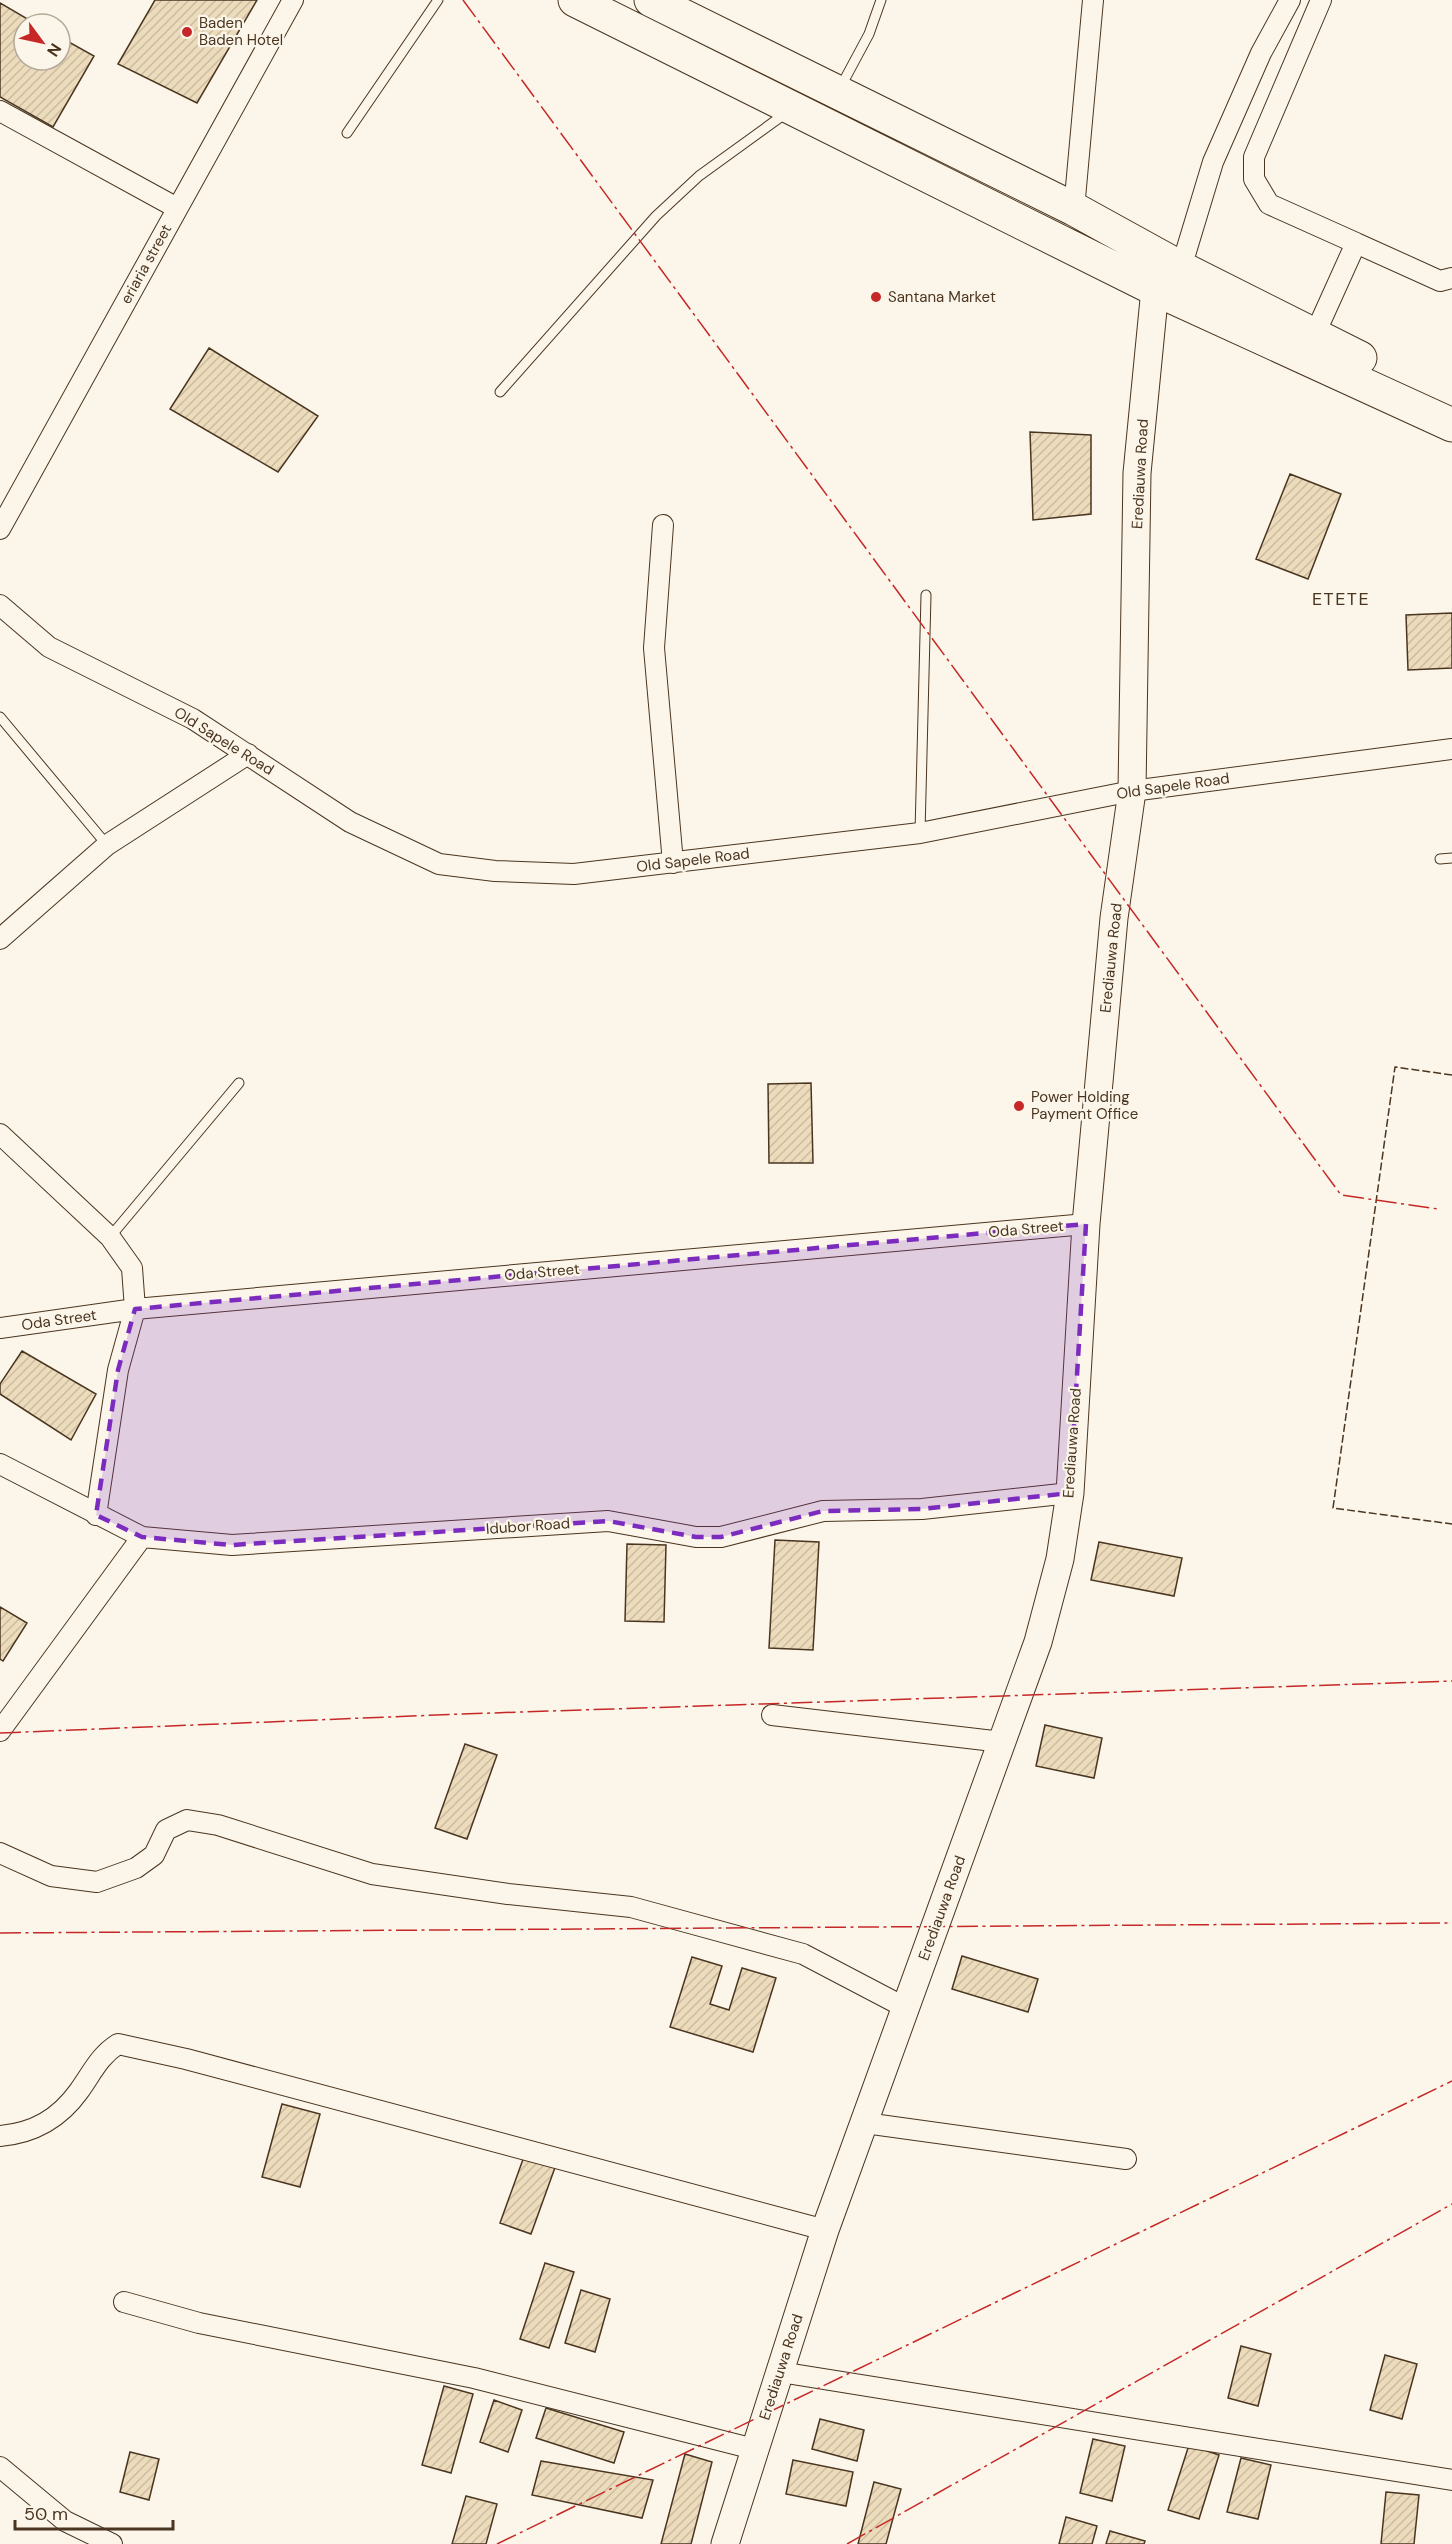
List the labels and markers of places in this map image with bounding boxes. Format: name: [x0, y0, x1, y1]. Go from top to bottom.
place label: Baden Baden Hotel: [199, 13, 283, 50]
marker: Baden Baden Hotel: [180, 25, 194, 39]
place label: Santana Market: [888, 287, 996, 307]
marker: Santana Market: [869, 290, 883, 304]
place label: Power Holding Payment Office: [1031, 1087, 1138, 1124]
marker: Power Holding Payment Office: [1012, 1099, 1026, 1113]

